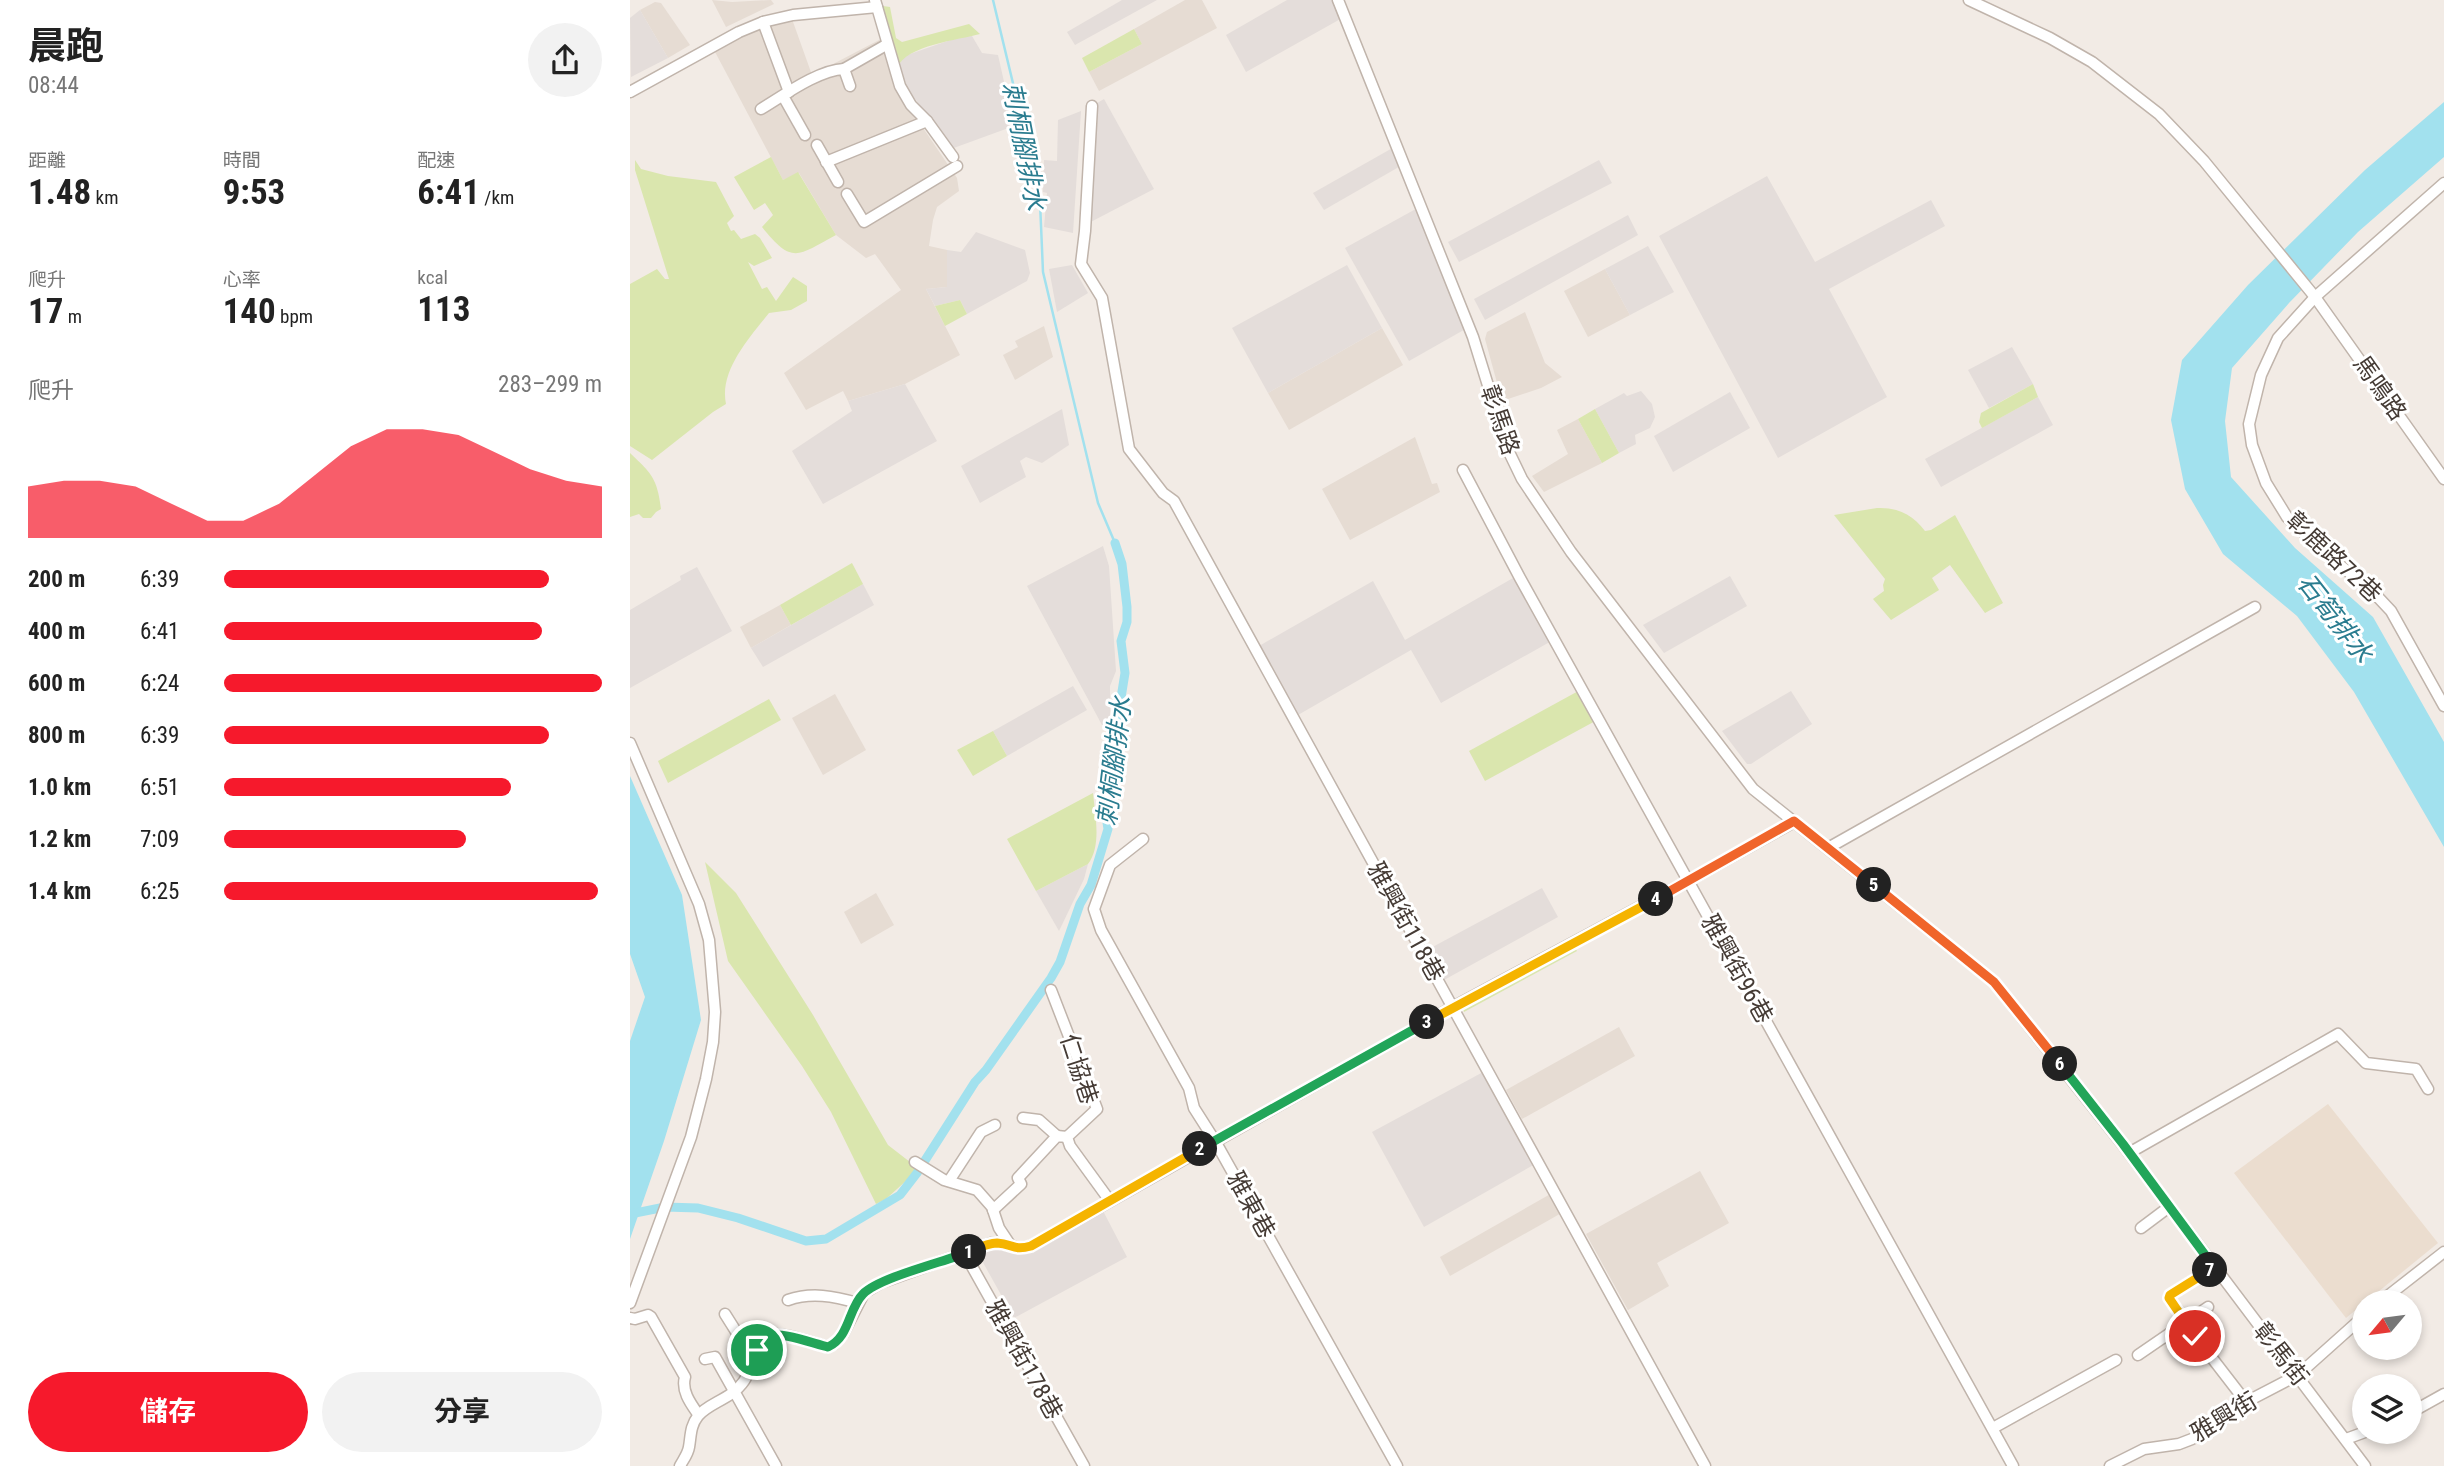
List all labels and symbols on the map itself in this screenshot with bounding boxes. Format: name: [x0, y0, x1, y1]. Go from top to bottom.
water label: 刺桐腳排水: [997, 79, 1051, 214]
street label: 馬鳴路: [2348, 350, 2412, 426]
street label: 彰馬路: [1475, 381, 1525, 459]
street label: 彰鹿路72巷: [2281, 506, 2387, 608]
water label: 石筍排水: [2291, 568, 2379, 669]
water label: 刺桐腳排水: [1091, 694, 1137, 827]
street label: 雅興街118巷: [1362, 858, 1450, 986]
pin: 5: [1856, 868, 1892, 903]
pin: 4: [1639, 881, 1674, 916]
street label: 雅興街96巷: [1696, 910, 1778, 1028]
pin: 3: [1410, 1004, 1444, 1040]
street label: 仁協巷: [1055, 1030, 1103, 1108]
pin: 6: [2042, 1046, 2078, 1082]
pin: 2: [1182, 1132, 1218, 1166]
street label: 雅東巷: [1221, 1167, 1281, 1243]
pin: 1: [952, 1234, 986, 1270]
pin: 7: [2192, 1252, 2228, 1288]
north arrow: [2352, 1290, 2422, 1360]
street label: 雅興街178巷: [980, 1296, 1068, 1424]
pin: [2165, 1306, 2225, 1366]
street label: 彰馬街: [2248, 1317, 2314, 1391]
pin: [727, 1320, 787, 1380]
street label: 雅興街: [2186, 1386, 2262, 1448]

